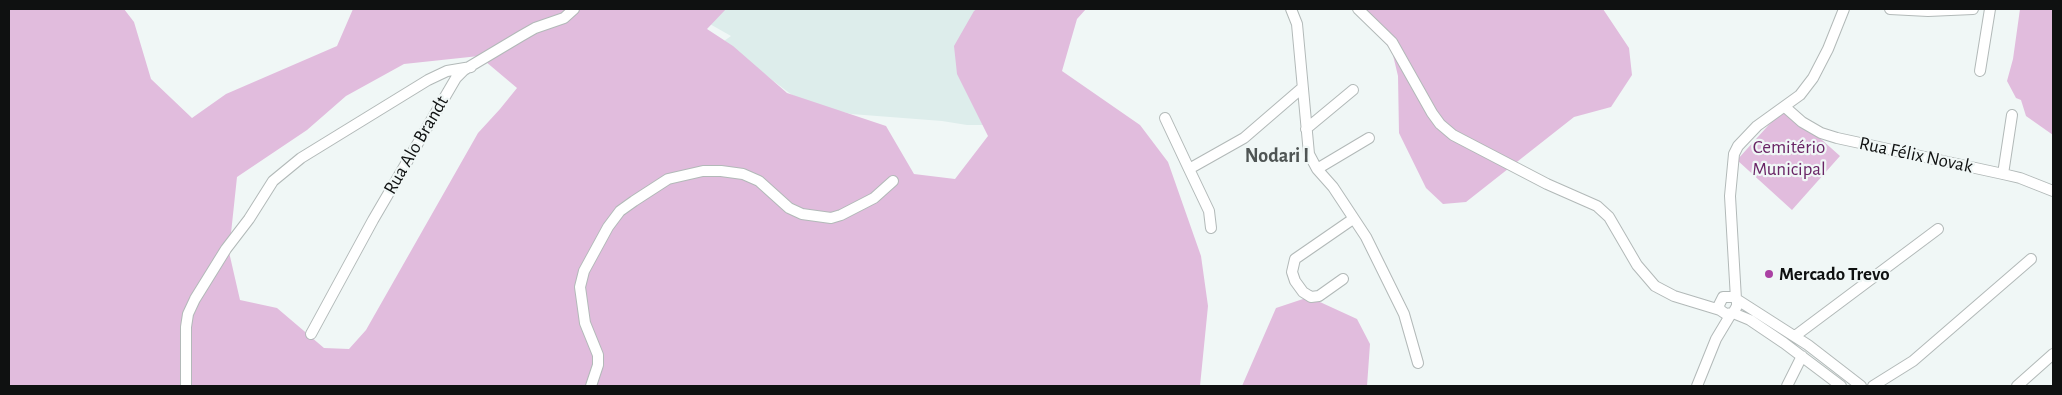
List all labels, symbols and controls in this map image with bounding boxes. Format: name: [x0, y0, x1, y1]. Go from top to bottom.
street label: Rua Alo Brandt: [379, 92, 453, 198]
street label: Rua Félix Novak: [1857, 132, 1975, 178]
park label: Cemitério Municipal: [1752, 136, 1826, 180]
district label: Nodari I: [1245, 144, 1309, 168]
place label: Mercado Trevo: [1779, 263, 1890, 285]
marker: Mercado Trevo: [1763, 268, 1775, 280]

